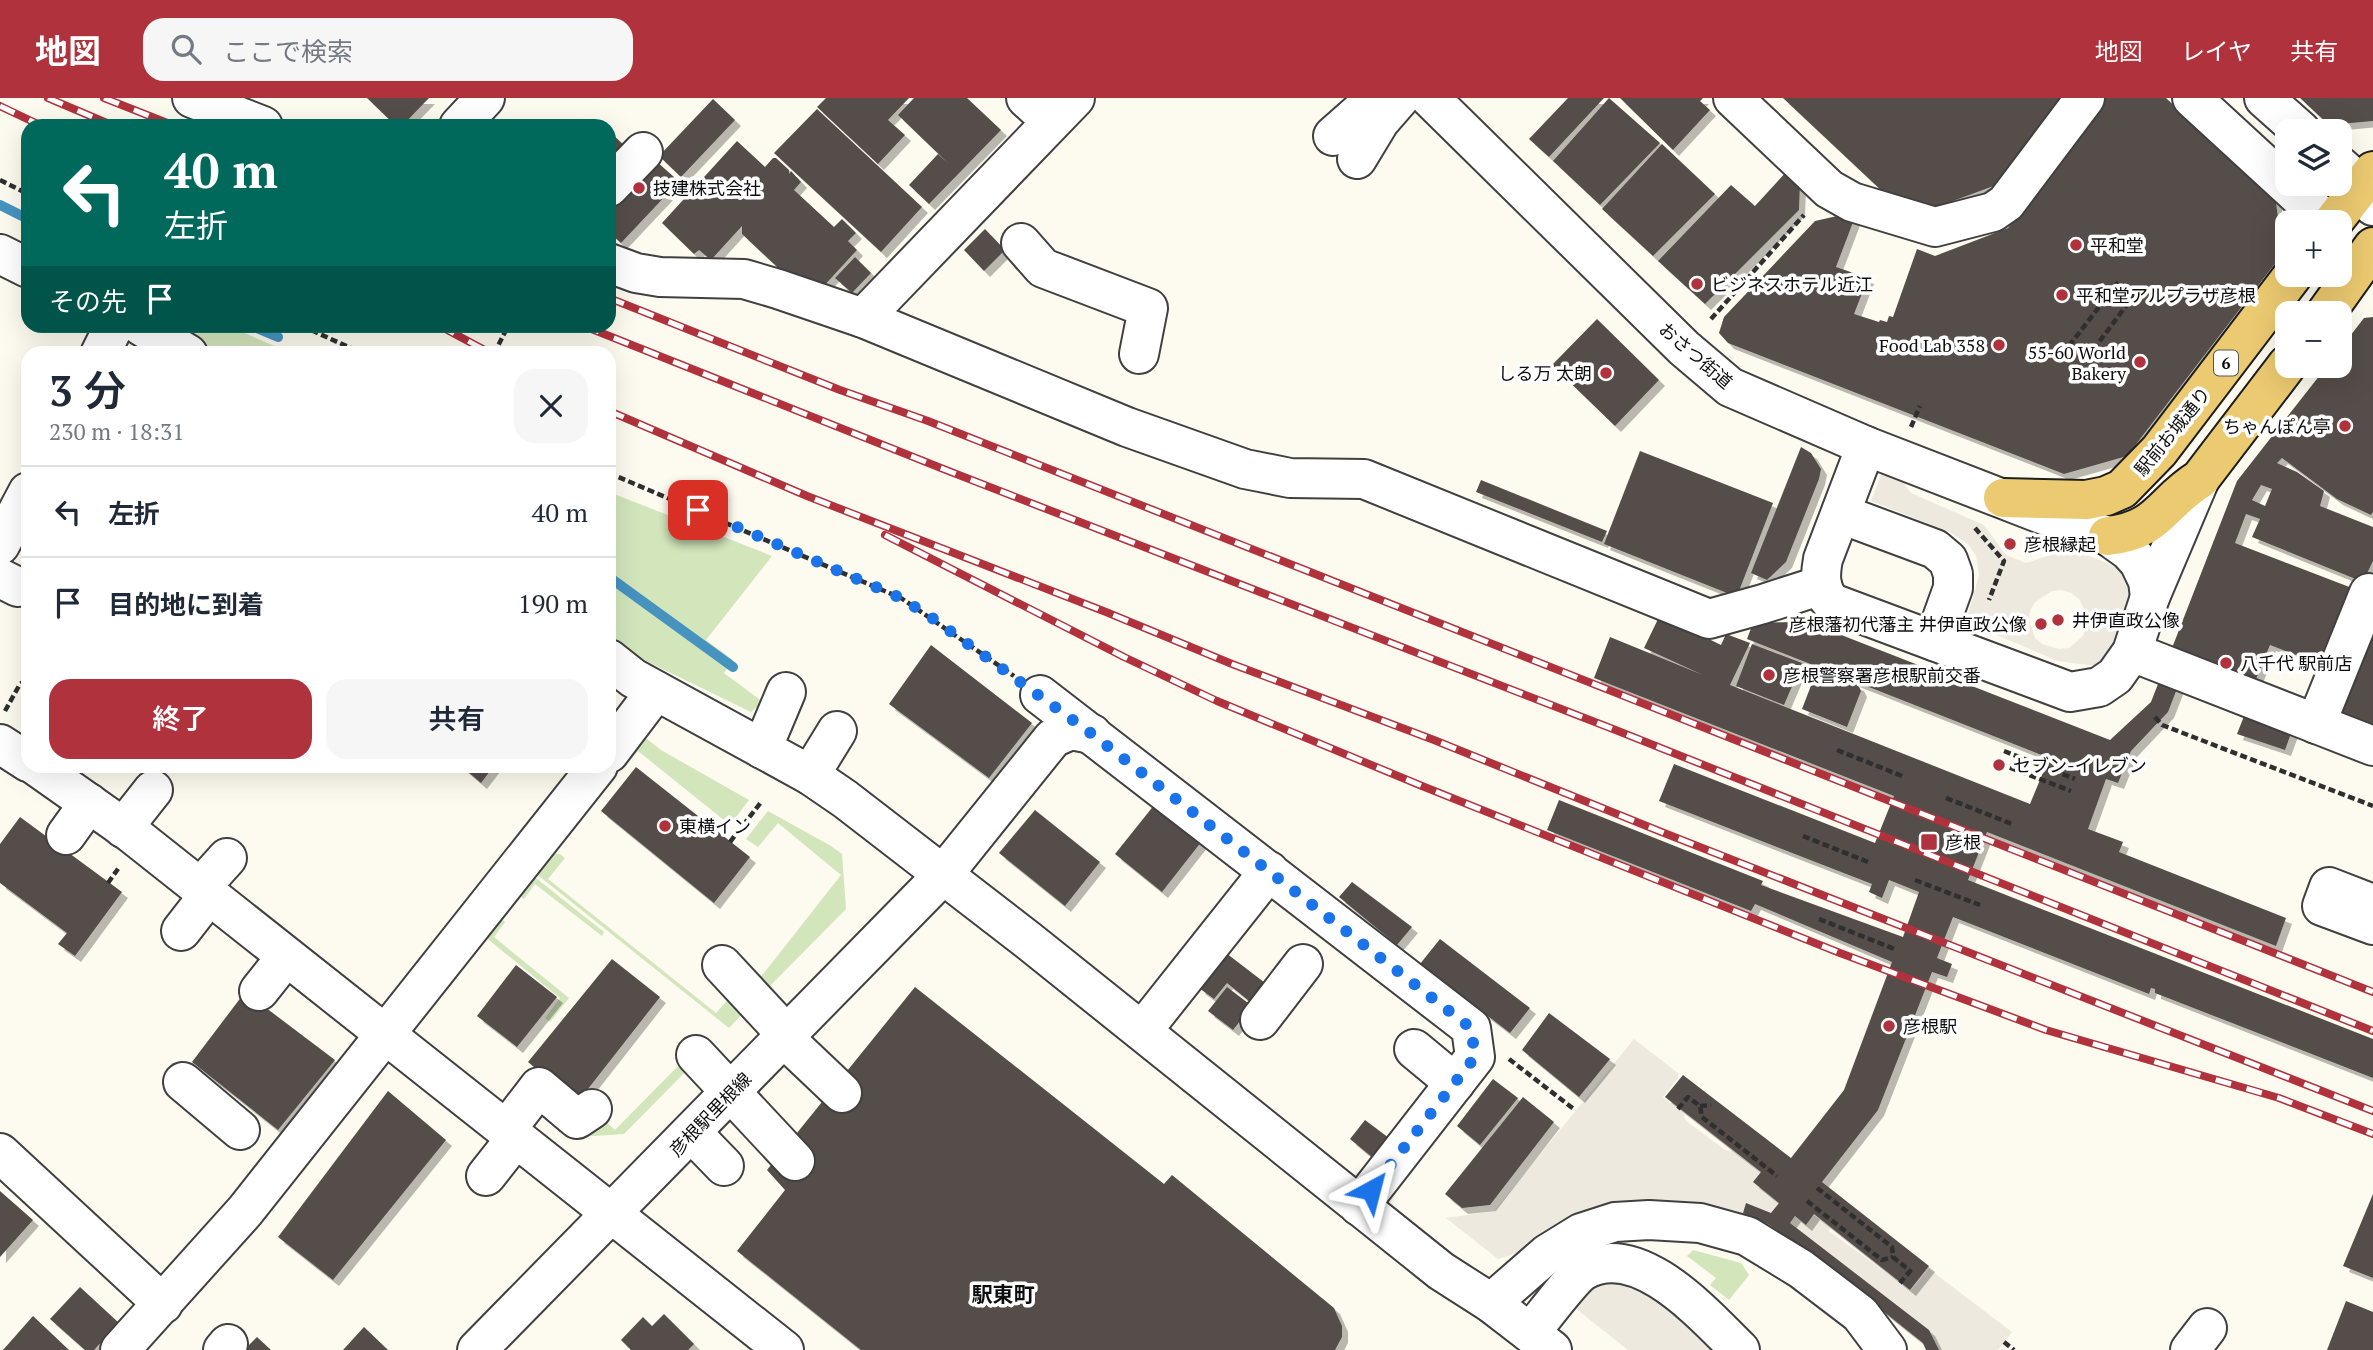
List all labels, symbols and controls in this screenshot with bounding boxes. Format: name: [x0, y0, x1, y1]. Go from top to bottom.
search box: [143, 18, 633, 81]
text: 地図: [35, 29, 101, 72]
icon: search: [167, 30, 205, 68]
text: ここで検索: [223, 34, 353, 68]
text: 地図: [2095, 35, 2143, 67]
text: レイヤ: [2181, 35, 2252, 67]
text: 共有: [2290, 35, 2338, 67]
map controls: [2275, 119, 2352, 378]
button: layers: [2275, 119, 2352, 196]
text: 40 m: [164, 137, 278, 202]
icon: left: [49, 147, 140, 238]
place label: 技建株式会社: [653, 176, 761, 200]
marker: 技建株式会社: [631, 180, 647, 196]
text: 左折: [164, 204, 228, 246]
button: +: [2275, 210, 2352, 287]
place label: 平和堂: [2090, 233, 2144, 257]
marker: 平和堂: [2068, 237, 2084, 253]
place label: ビジネスホテル近江: [1711, 272, 1873, 296]
marker: ビジネスホテル近江: [1689, 276, 1705, 292]
icon: arrive: [141, 280, 179, 318]
place label: 平和堂アルプラザ彦根: [2076, 283, 2256, 307]
text: その先: [49, 284, 127, 318]
marker: 平和堂アルプラザ彦根: [2054, 287, 2070, 303]
button: −: [2275, 301, 2352, 378]
street label: おさつ街道: [1654, 316, 1738, 394]
place label: Food Lab 358: [1879, 333, 1985, 357]
marker: Food Lab 358: [1991, 337, 2007, 353]
place label: 55-60 World Bakery: [2028, 340, 2127, 385]
road number: 6: [2214, 350, 2238, 376]
marker: 55-60 World Bakery: [2132, 354, 2148, 370]
place label: しる万 太朗: [1498, 361, 1592, 385]
text: 3 分: [49, 362, 126, 418]
marker: しる万 太朗: [1598, 365, 1614, 381]
button: close: [514, 369, 588, 443]
street label: 駅前お城通り: [2129, 381, 2215, 481]
place label: ちゃんぽん亭: [2223, 414, 2331, 438]
text: 230 m · 18:31: [49, 416, 184, 447]
marker: ちゃんぽん亭: [2337, 418, 2353, 434]
pin: [668, 480, 728, 540]
icon: arrive: [679, 491, 717, 529]
icon: left: [49, 493, 87, 531]
text: 40 m: [532, 495, 588, 529]
text: 左折: [108, 496, 160, 530]
place label: 彦根縁起: [2024, 532, 2096, 556]
marker: 彦根縁起: [2002, 536, 2018, 552]
icon: arrive: [49, 584, 87, 622]
text: 190 m: [518, 586, 588, 620]
text: 目的地に到着: [108, 587, 264, 621]
place label: 井伊直政公像: [2072, 608, 2180, 632]
place label: 彦根藩初代藩主 井伊直政公像: [1789, 612, 2027, 636]
marker: 井伊直政公像: [2050, 612, 2066, 628]
marker: 彦根藩初代藩主 井伊直政公像: [2033, 616, 2049, 632]
place label: 八千代 駅前店: [2240, 651, 2352, 675]
marker: 八千代 駅前店: [2218, 655, 2234, 671]
place label: 彦根警察署彦根駅前交番: [1783, 663, 1981, 687]
marker: 彦根警察署彦根駅前交番: [1761, 667, 1777, 683]
button: 終了: [49, 679, 312, 759]
button: 共有: [326, 679, 588, 759]
place label: セブン-イレブン: [2013, 753, 2147, 777]
marker: セブン-イレブン: [1991, 757, 2007, 773]
place label: 東横イン: [679, 814, 751, 838]
marker: 東横イン: [657, 818, 673, 834]
place label: 彦根: [1945, 830, 1981, 854]
marker: 彦根: [1919, 832, 1939, 852]
place label: 彦根駅: [1903, 1014, 1957, 1038]
marker: 彦根駅: [1881, 1018, 1897, 1034]
street label: 彦根駅里根線: [664, 1067, 756, 1161]
position arrow: [1334, 1153, 1408, 1227]
district label: 駅東町: [972, 1280, 1035, 1308]

